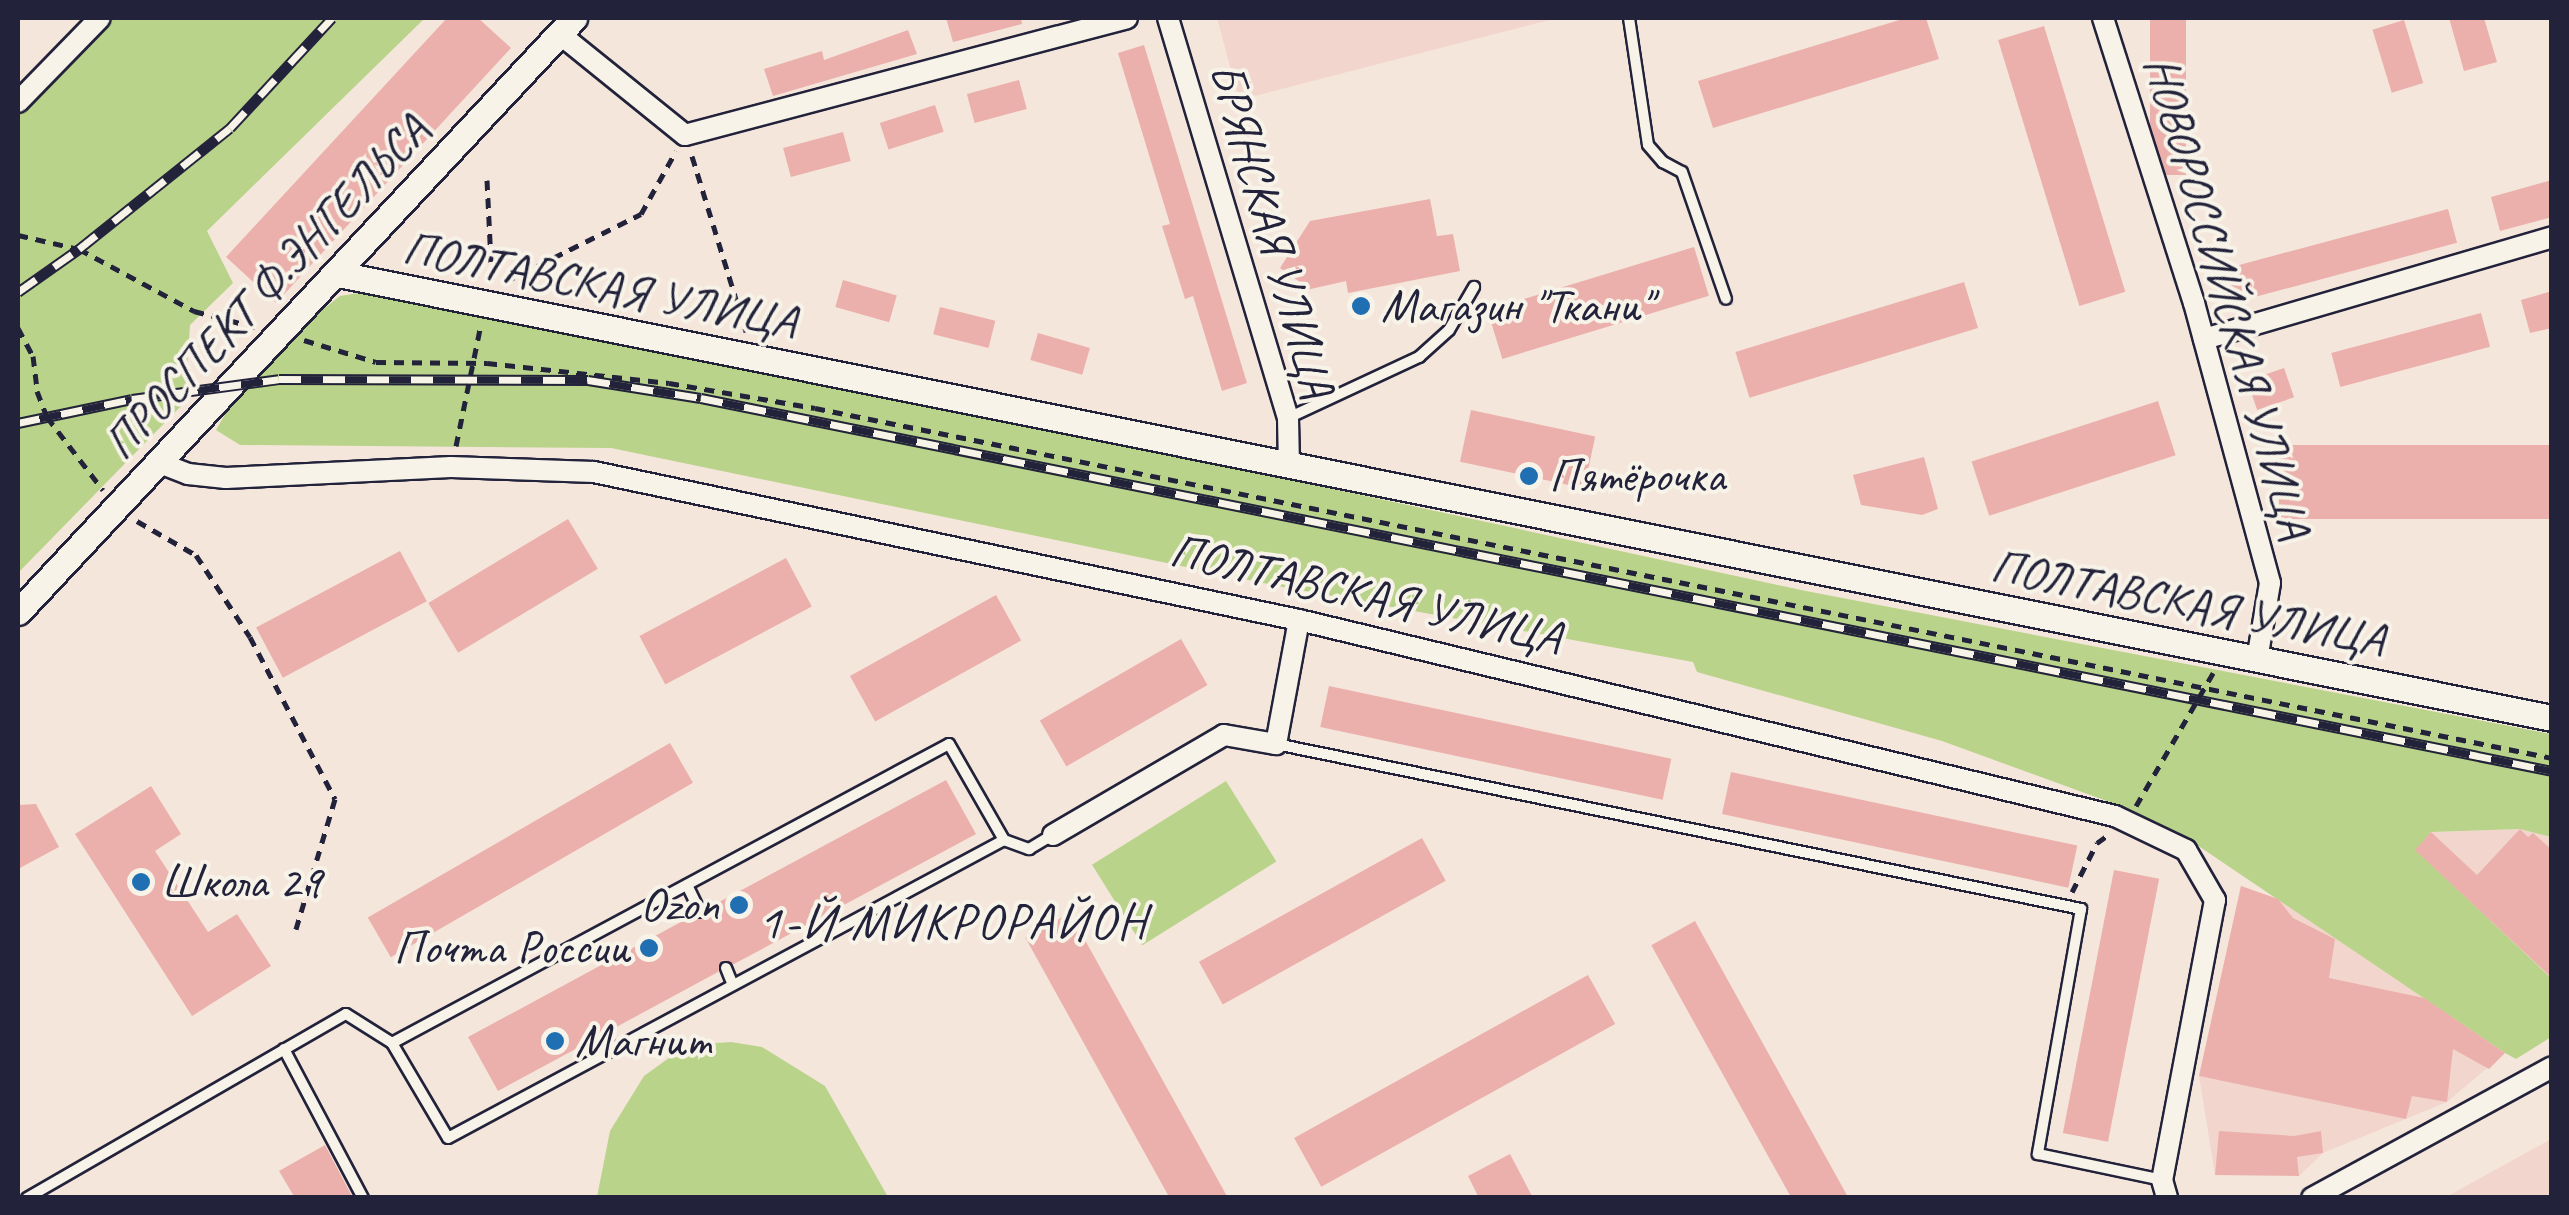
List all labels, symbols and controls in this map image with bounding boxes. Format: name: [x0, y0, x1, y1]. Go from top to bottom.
street label: НОВОРОССИЙСКАЯ УЛИЦА: [2132, 51, 2324, 543]
street label: БРЯНСКАЯ УЛИЦА: [1197, 56, 1347, 404]
street label: ПРОСПЕКТ Ф.ЭНГЕЛЬСА: [91, 103, 441, 471]
street label: ПОЛТАВСКАЯ УЛИЦА: [399, 219, 801, 351]
place label: Магазин "Ткани": [1381, 277, 1651, 335]
marker: Магазин "Ткани": [1350, 295, 1372, 317]
place label: Пятёрочка: [1549, 447, 1725, 505]
marker: Пятёрочка: [1518, 465, 1540, 487]
street label: ПОЛТАВСКАЯ УЛИЦА: [1166, 521, 1566, 667]
street label: ПОЛТАВСКАЯ УЛИЦА: [1987, 537, 2389, 669]
place label: Школа 29: [161, 853, 322, 911]
marker: Школа 29: [130, 871, 152, 893]
place label: Ozon: [640, 876, 719, 934]
district label: 1-Й МИКРОРАЙОН: [757, 892, 1149, 952]
marker: Ozon: [728, 894, 750, 916]
place label: Почта России: [397, 919, 629, 977]
marker: Почта России: [638, 937, 660, 959]
place label: Магнит: [575, 1012, 711, 1070]
marker: Магнит: [544, 1030, 566, 1052]

